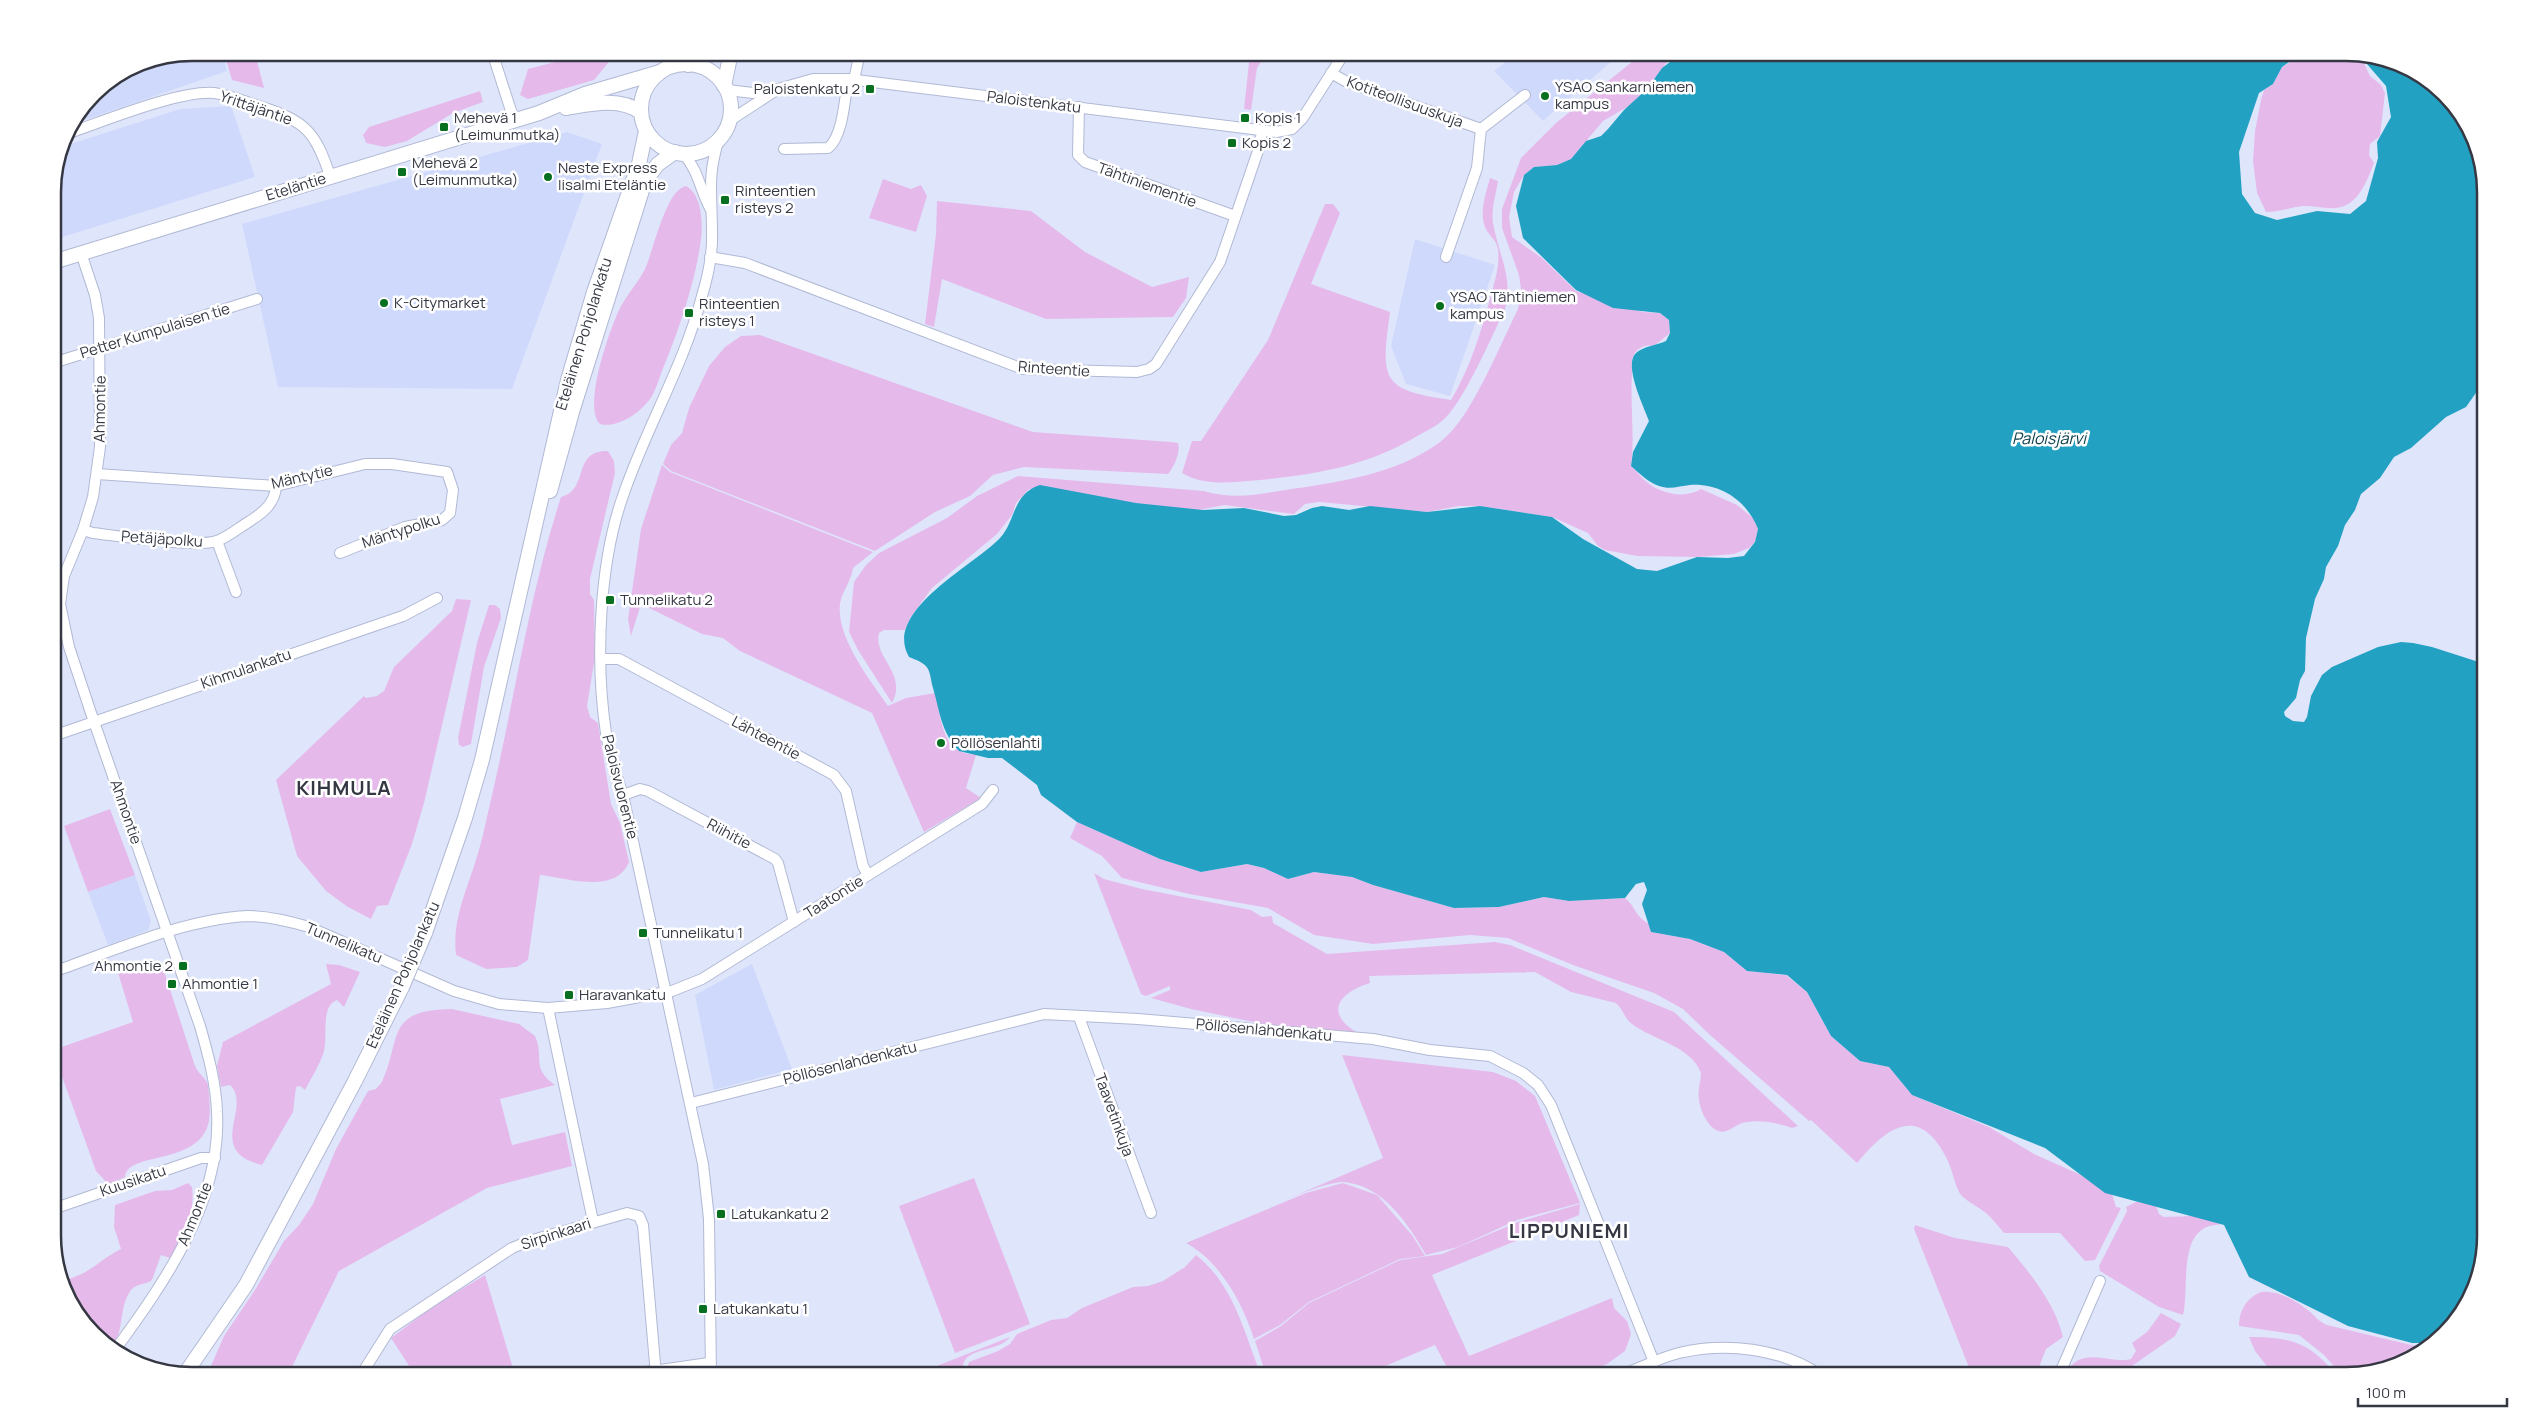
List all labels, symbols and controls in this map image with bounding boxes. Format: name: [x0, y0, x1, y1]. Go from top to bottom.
street label: Kotiteollisuuskuja: [1344, 71, 1466, 132]
place label: YSAO Sankarniemen kampus: [1555, 76, 1694, 114]
place label: Paloistenkatu 2: [754, 78, 860, 99]
marker: Paloistenkatu 2: [864, 83, 876, 95]
street label: Yrittäjäntie: [217, 85, 295, 130]
street label: Paloistenkatu: [986, 85, 1082, 118]
marker: YSAO Sankarniemen kampus: [1539, 90, 1551, 102]
place label: Mehevä 1 (Leimunmutka): [454, 107, 560, 145]
place label: Kopis 1: [1255, 107, 1301, 128]
marker: Kopis 1: [1239, 112, 1251, 124]
marker: Mehevä 1 (Leimunmutka): [438, 121, 450, 133]
place label: Kopis 2: [1242, 132, 1291, 153]
marker: Kopis 2: [1226, 137, 1238, 149]
place label: Mehevä 2 (Leimunmutka): [412, 152, 518, 190]
place label: Neste Express Iisalmi Eteläntie: [558, 157, 666, 195]
street label: Tähtiniementie: [1095, 157, 1200, 212]
marker: Mehevä 2 (Leimunmutka): [396, 166, 408, 178]
street label: Eteläntie: [263, 167, 329, 206]
marker: Neste Express Iisalmi Eteläntie: [542, 171, 554, 183]
place label: Rinteentien risteys 2: [735, 180, 816, 218]
marker: Rinteentien risteys 2: [719, 194, 731, 206]
street label: Eteläinen Pohjolankatu: [550, 255, 617, 413]
place label: YSAO Tähtiniemen kampus: [1450, 286, 1576, 324]
place label: K-Citymarket: [394, 292, 486, 313]
place label: Rinteentien risteys 1: [699, 293, 780, 331]
marker: K-Citymarket: [378, 297, 390, 309]
street label: Petter Kumpulaisen tie: [77, 298, 233, 363]
marker: YSAO Tähtiniemen kampus: [1434, 300, 1446, 312]
marker: Rinteentien risteys 1: [683, 307, 695, 319]
street label: Rinteentie: [1017, 356, 1091, 382]
street label: Ahmontie: [88, 375, 111, 443]
water label: Paloisjärvi: [2012, 427, 2088, 449]
street label: Mäntytie: [269, 459, 335, 494]
street label: Mäntypolku: [359, 508, 443, 553]
street label: Petäjäpolku: [120, 525, 204, 552]
place label: Tunnelikatu 2: [620, 589, 713, 610]
marker: Tunnelikatu 2: [604, 594, 616, 606]
street label: Kihmulankatu: [198, 643, 294, 694]
street label: Lähteentie: [728, 711, 805, 765]
street label: Paloisvuorentie: [597, 732, 644, 841]
place label: Pöllösenlahti: [951, 732, 1040, 753]
marker: Pöllösenlahti: [935, 737, 947, 749]
district label: KIHMULA: [296, 774, 392, 801]
street label: Ahmontie: [106, 777, 147, 847]
street label: Riihitie: [703, 813, 755, 854]
street label: Taatontie: [800, 870, 868, 923]
street label: Eteläinen Pohjolankatu: [361, 898, 444, 1051]
street label: Tunnelikatu: [303, 917, 386, 968]
place label: Tunnelikatu 1: [653, 922, 743, 943]
marker: Tunnelikatu 1: [637, 927, 649, 939]
place label: Ahmontie 2: [94, 955, 173, 976]
marker: Ahmontie 2: [177, 960, 189, 972]
place label: Ahmontie 1: [182, 973, 258, 994]
marker: Ahmontie 1: [166, 978, 178, 990]
place label: Haravankatu: [579, 984, 666, 1005]
marker: Haravankatu: [563, 989, 575, 1001]
street label: Pöllösenlahdenkatu: [1195, 1013, 1333, 1046]
street label: Pöllösenlahdenkatu: [781, 1036, 919, 1089]
street label: Taavetinkuja: [1090, 1070, 1139, 1159]
street label: Kuusikatu: [97, 1159, 169, 1202]
street label: Ahmontie: [172, 1179, 217, 1249]
place label: Latukankatu 2: [731, 1203, 829, 1224]
marker: Latukankatu 2: [715, 1208, 727, 1220]
street label: Sirpinkaari: [518, 1212, 594, 1255]
district label: LIPPUNIEMI: [1509, 1217, 1629, 1244]
place label: Latukankatu 1: [713, 1298, 808, 1319]
marker: Latukankatu 1: [697, 1303, 709, 1315]
scale bar: [2358, 1376, 2507, 1408]
text: 100 m: [2366, 1382, 2406, 1403]

